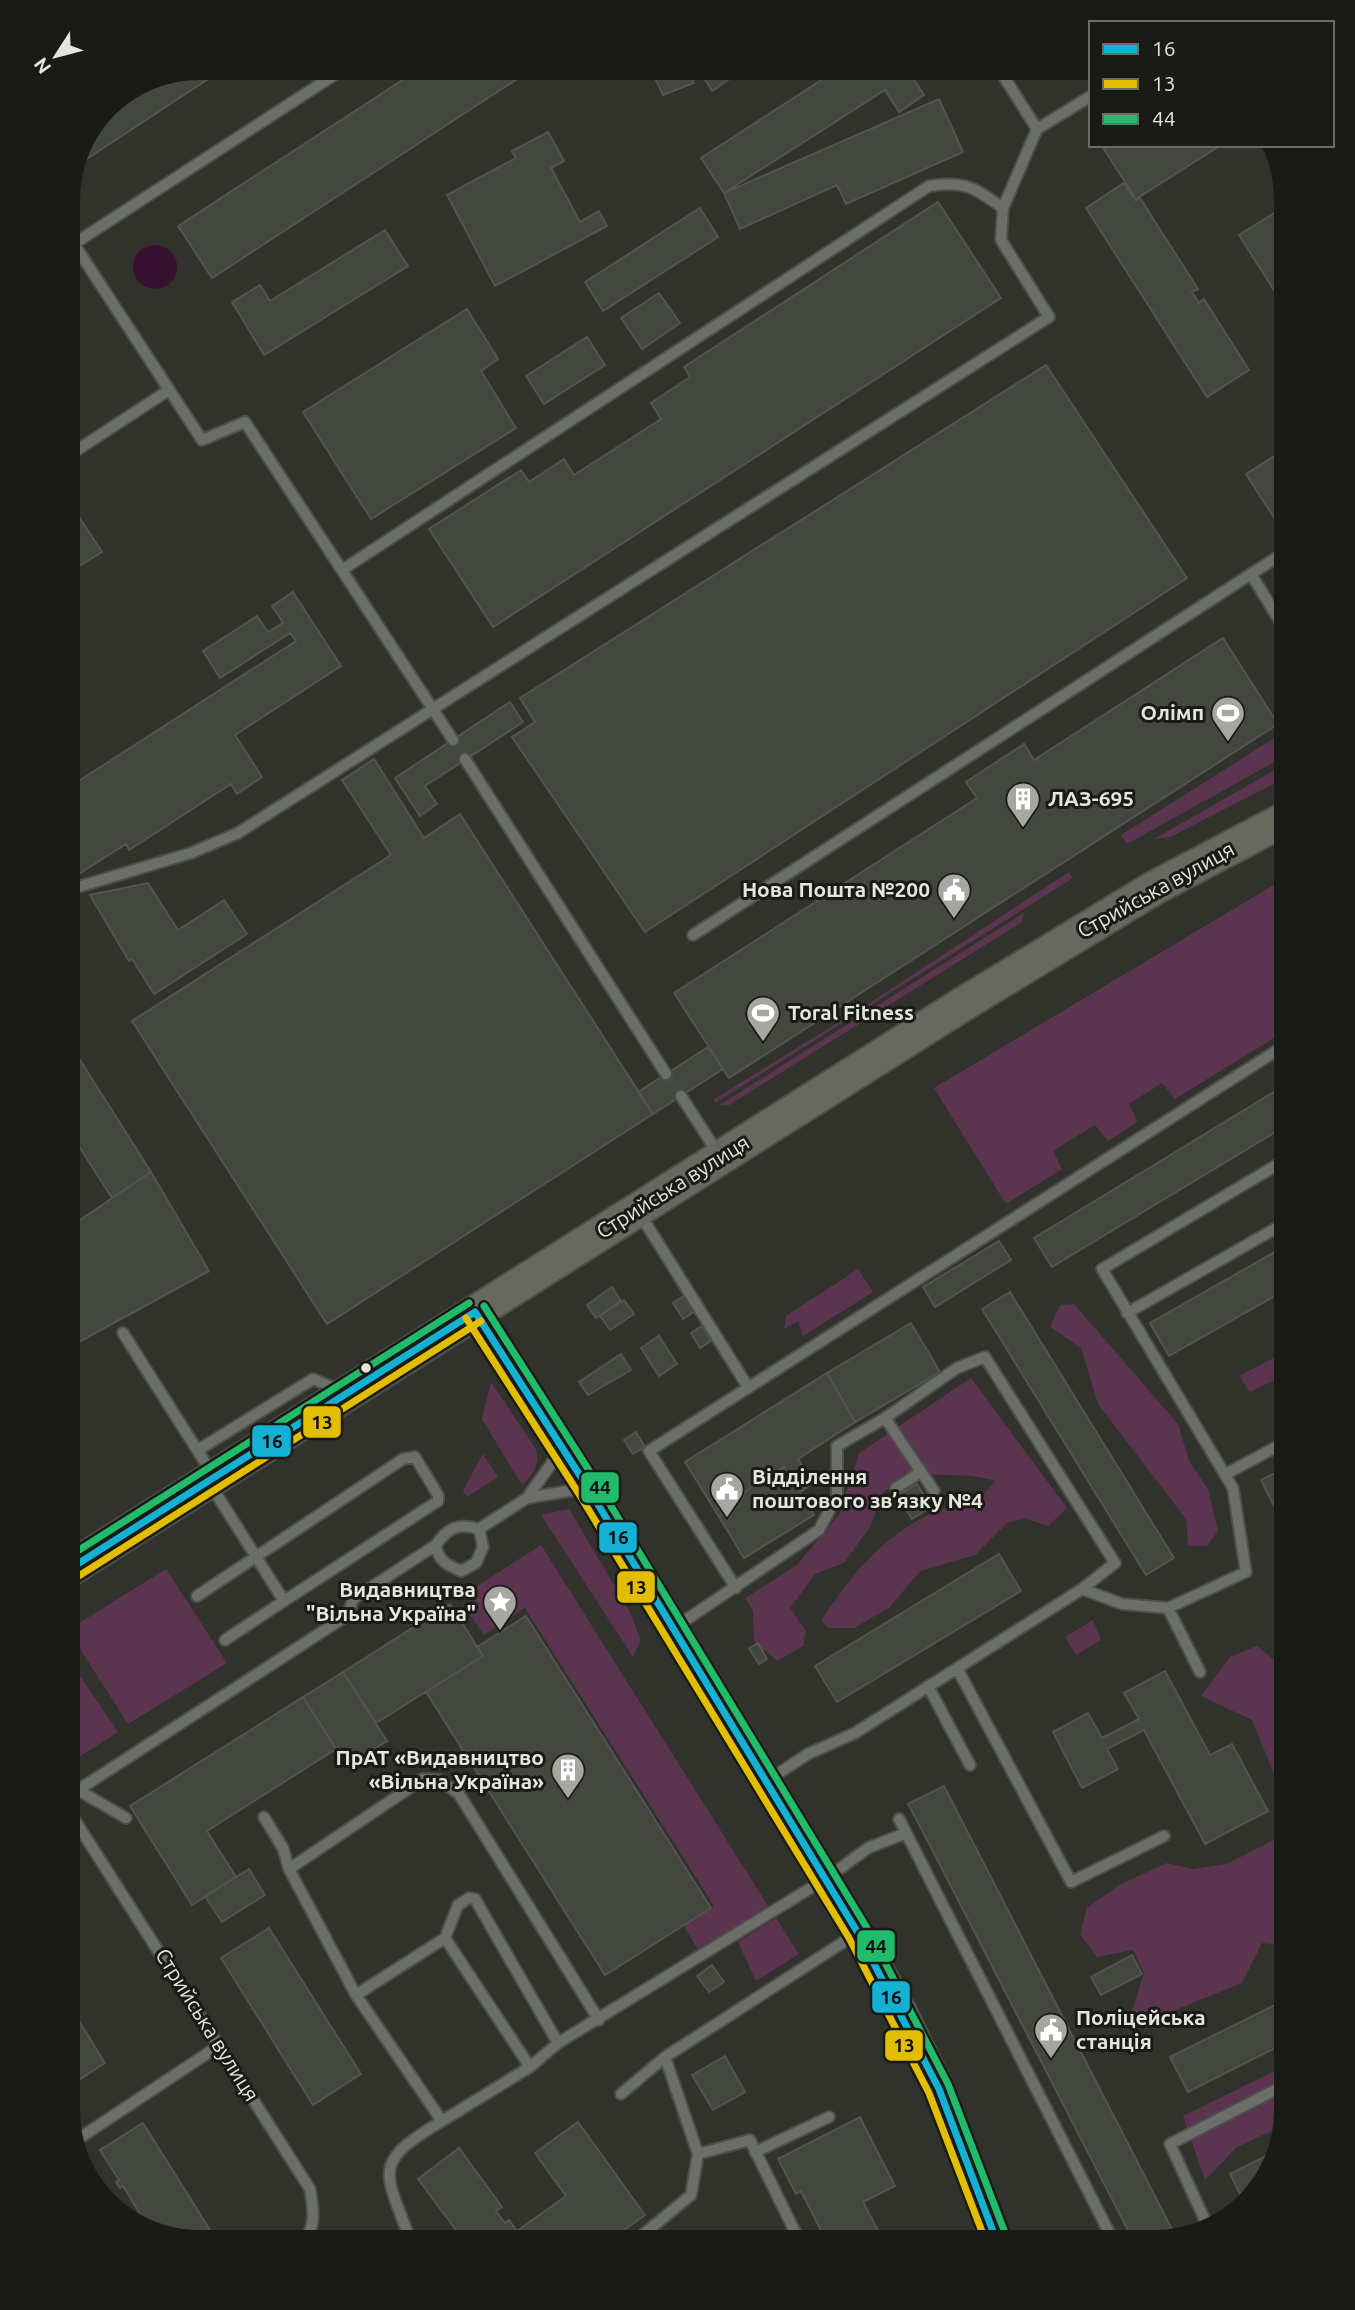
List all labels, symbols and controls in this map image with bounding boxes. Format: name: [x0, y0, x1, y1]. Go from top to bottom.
north arrow: [21, 21, 91, 91]
legend: [1089, 21, 1334, 147]
text: 16: [1152, 36, 1176, 60]
text: N: [29, 54, 55, 78]
text: 13: [1152, 71, 1176, 95]
text: 44: [1152, 106, 1176, 130]
sports icon: Олімп: [1209, 694, 1247, 743]
place label: Олімп: [1141, 700, 1204, 724]
building icon: ЛАЗ-695: [1004, 780, 1042, 829]
place label: ЛАЗ-695: [1048, 786, 1134, 810]
street label: Стрийська вулиця: [1073, 836, 1238, 942]
public building icon: Нова Пошта №200: [935, 871, 973, 920]
place label: Нова Пошта №200: [742, 877, 930, 901]
sports icon: Toral Fitness: [744, 994, 782, 1043]
place label: Toral Fitness: [788, 1000, 914, 1024]
street label: Стрийська вулиця: [592, 1129, 753, 1243]
unlabelled marker: [359, 1361, 373, 1375]
line badge: 13: [302, 1405, 342, 1439]
text: 13: [311, 1411, 333, 1433]
line badge: 16: [251, 1424, 292, 1458]
text: 16: [261, 1430, 283, 1452]
place label: Відділення поштового зв’язку №4: [752, 1464, 983, 1512]
public building icon: Відділення поштового зв’язку №4: [708, 1470, 746, 1519]
line badge: 44: [580, 1471, 620, 1504]
text: 44: [589, 1476, 611, 1498]
line badge: 16: [598, 1521, 638, 1554]
text: 16: [607, 1526, 629, 1548]
line badge: 13: [616, 1570, 656, 1604]
text: 13: [625, 1576, 647, 1598]
place label: Видавництва "Вільна Україна": [306, 1577, 476, 1625]
place icon: Видавництва "Вільна Україна": [481, 1583, 519, 1632]
place label: ПрАТ «Видавництво «Вільна Україна»: [336, 1745, 544, 1793]
building icon: ПрАТ «Видавництво «Вільна Україна»: [549, 1751, 587, 1800]
line badge: 44: [856, 1929, 896, 1963]
text: 44: [865, 1935, 887, 1957]
street label: Стрийська вулиця: [151, 1944, 265, 2105]
line badge: 16: [871, 1980, 911, 2014]
text: 16: [880, 1986, 902, 2008]
place label: Поліцейська станція: [1076, 2005, 1206, 2053]
public building icon: Поліцейська станція: [1032, 2011, 1070, 2060]
line badge: 13: [884, 2029, 924, 2062]
text: 13: [893, 2034, 915, 2056]

